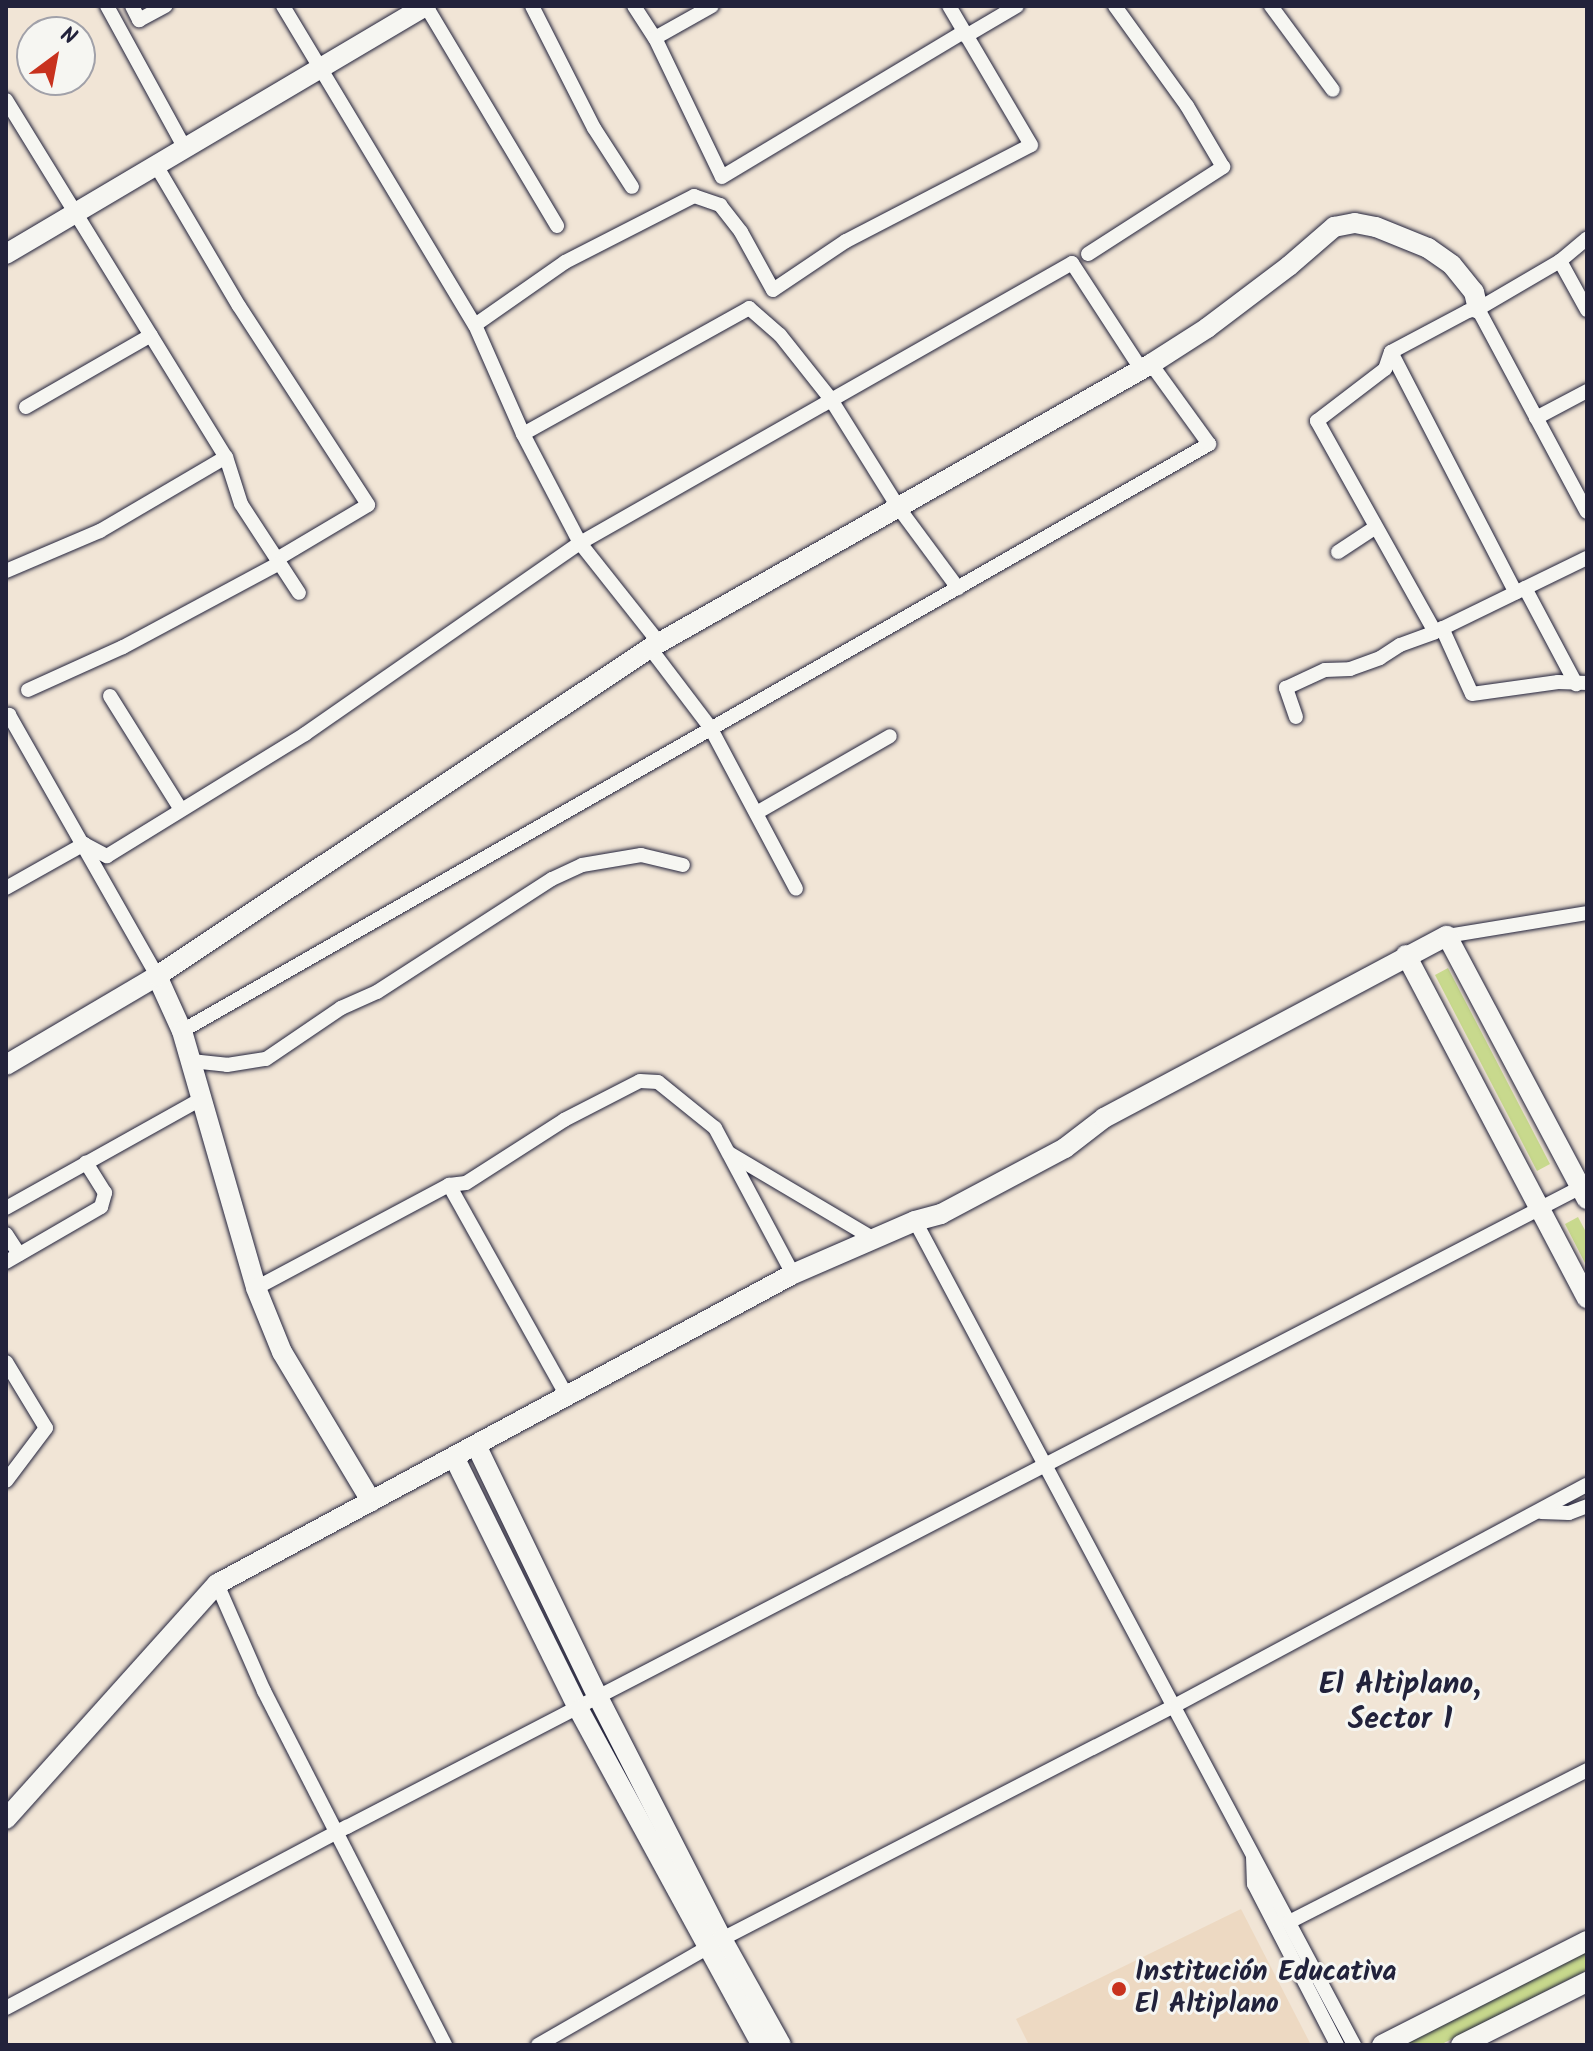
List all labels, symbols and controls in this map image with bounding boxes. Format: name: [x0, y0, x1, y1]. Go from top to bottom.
north arrow: [16, 16, 96, 96]
text: N: [53, 18, 83, 55]
district label: El Altiplano, Sector 1: [1319, 1667, 1481, 1738]
place label: Institución Educativa El Altiplano: [1135, 1956, 1396, 2022]
marker: Institución Educativa El Altiplano: [1110, 1980, 1128, 1998]

